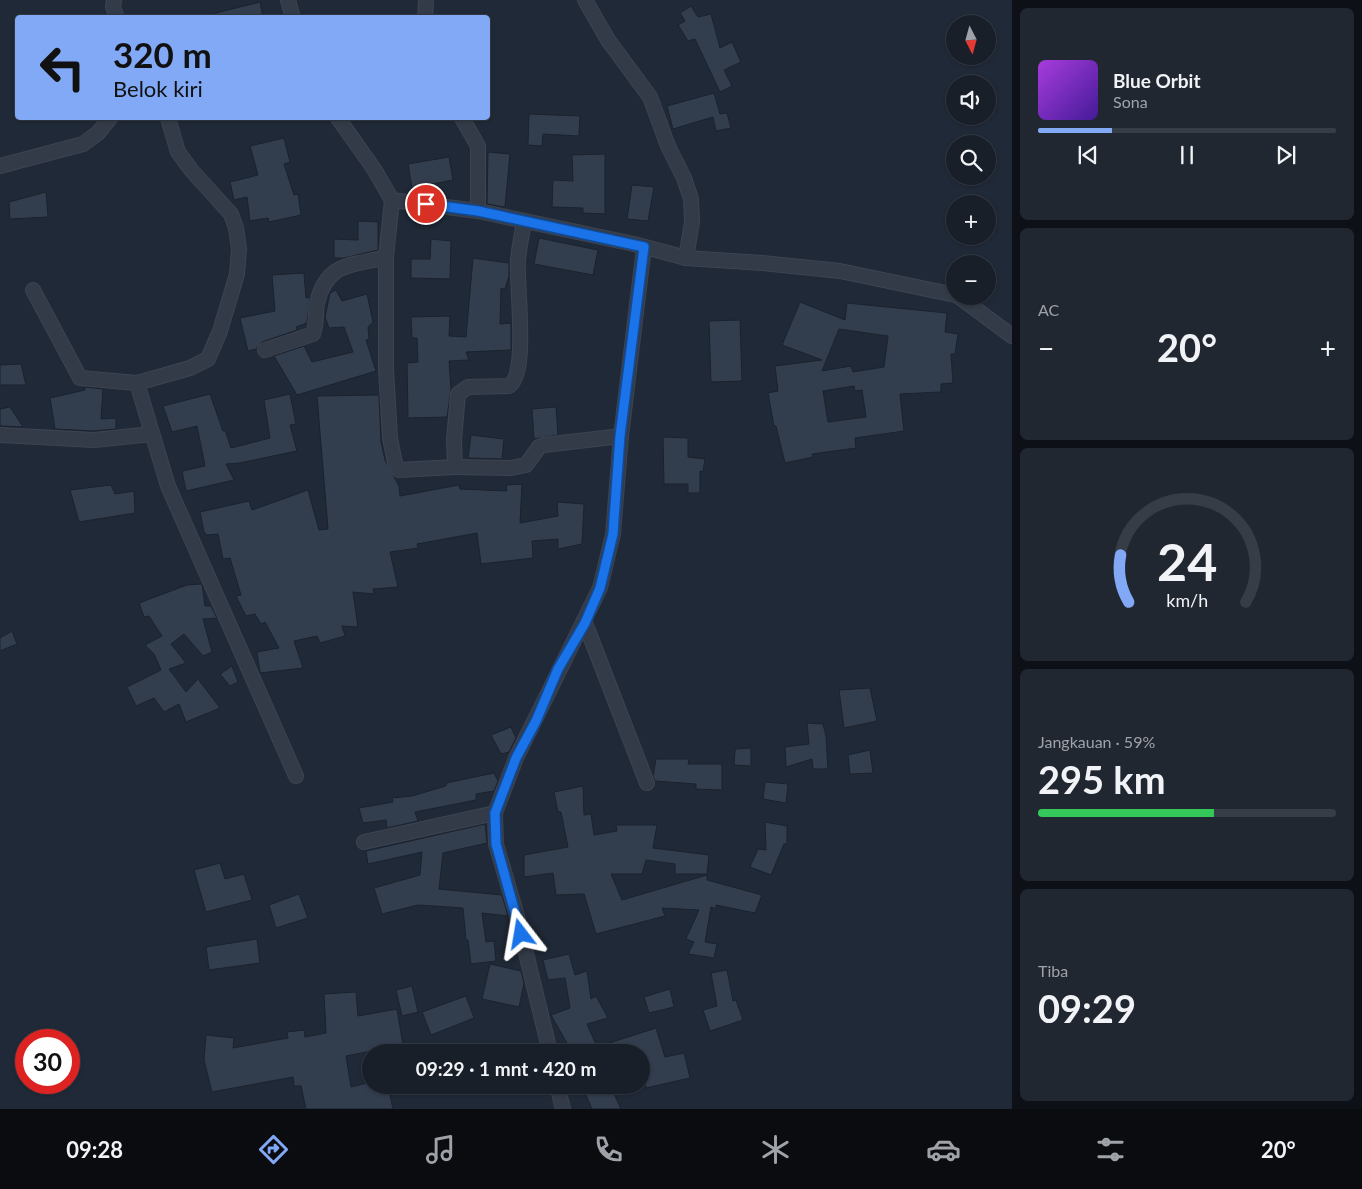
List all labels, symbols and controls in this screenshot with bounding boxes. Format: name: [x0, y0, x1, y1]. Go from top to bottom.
north arrow: [946, 15, 996, 65]
map controls: [946, 15, 996, 305]
text: 320 m: [113, 33, 212, 75]
icon: left: [30, 35, 95, 100]
text: Blue Orbit: [1113, 69, 1201, 92]
text: Belok kiri: [113, 75, 203, 102]
button: sound: [946, 75, 996, 125]
text: Sona: [1113, 92, 1148, 111]
button: search: [946, 135, 996, 185]
icon: previous: [1074, 141, 1102, 169]
icon: pause: [1173, 141, 1201, 169]
icon: next: [1272, 141, 1300, 169]
pin: [405, 183, 447, 225]
icon: arrive: [412, 190, 440, 218]
button: +: [946, 195, 996, 245]
button: −: [946, 255, 996, 305]
text: AC: [1038, 300, 1059, 319]
text: 20°: [1157, 324, 1217, 370]
text: −: [1038, 331, 1054, 365]
text: +: [1320, 331, 1336, 365]
text: 24: [1157, 530, 1217, 592]
text: km/h: [1166, 589, 1208, 611]
text: Jangkauan · 59%: [1038, 732, 1155, 751]
text: 295 km: [1038, 756, 1166, 802]
position arrow: [494, 907, 546, 959]
text: Tiba: [1038, 961, 1068, 980]
text: 09:29: [1038, 985, 1136, 1031]
speed limit sign: 30: [15, 1029, 80, 1094]
text: 09:29 · 1 mnt · 420 m: [416, 1057, 596, 1080]
icon: directions: [256, 1132, 291, 1167]
icon: music: [423, 1132, 458, 1167]
icon: phone: [591, 1132, 626, 1167]
icon: climate: [758, 1132, 793, 1167]
icon: car: [926, 1132, 961, 1167]
icon: filters: [1093, 1132, 1128, 1167]
text: 09:28: [66, 1136, 123, 1163]
text: 20°: [1261, 1136, 1296, 1163]

